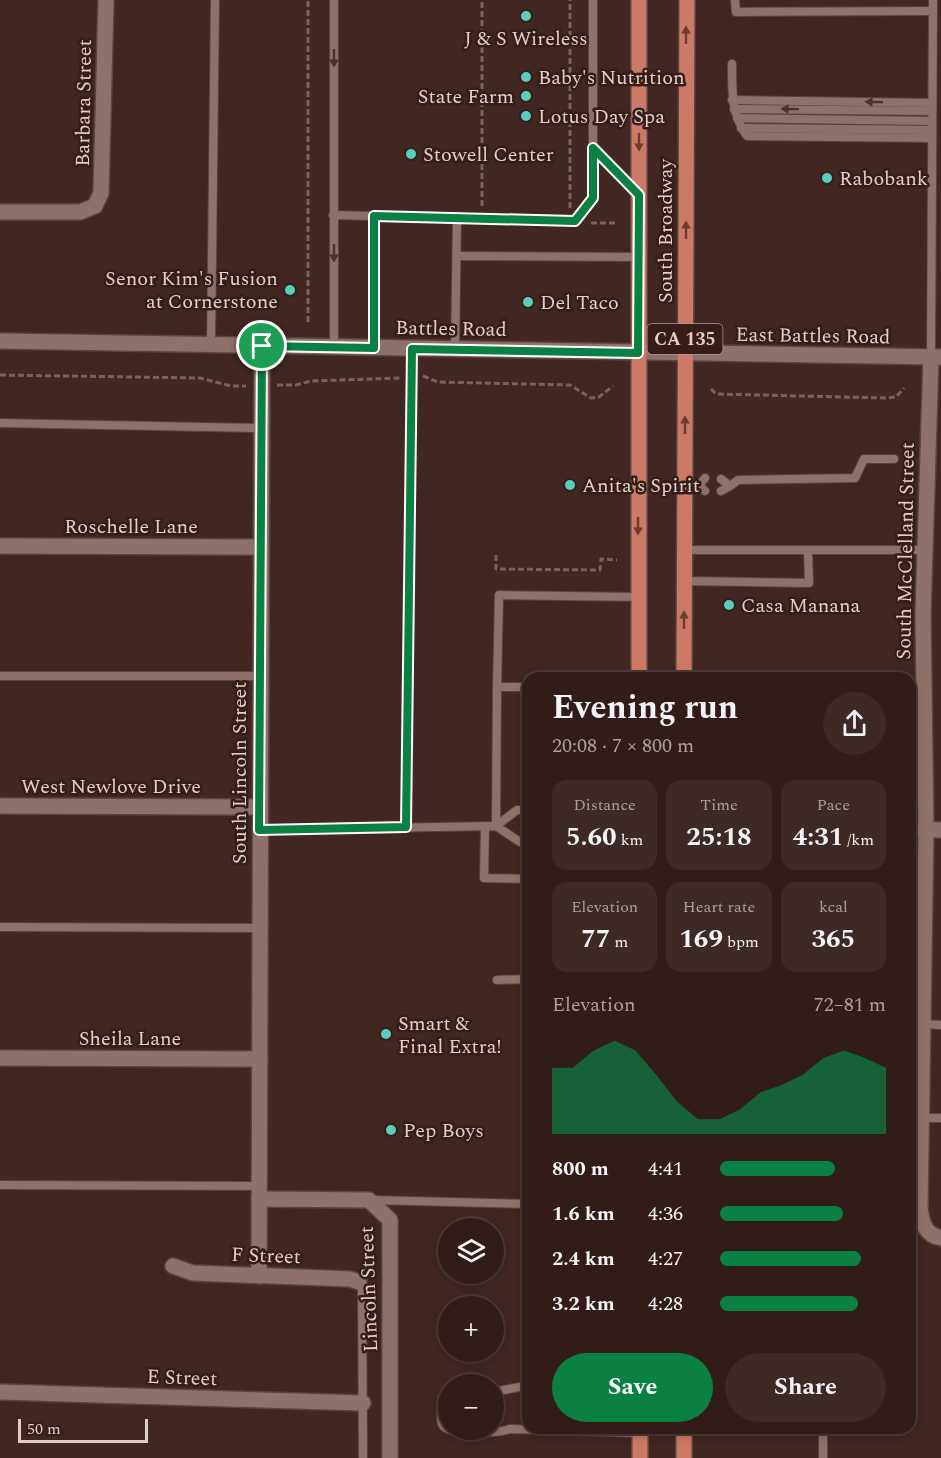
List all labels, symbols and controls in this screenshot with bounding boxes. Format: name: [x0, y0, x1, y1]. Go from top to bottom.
marker: J & S Wireless: [519, 9, 533, 23]
place label: J & S Wireless: [464, 24, 588, 54]
one-way arrow: [682, 25, 691, 44]
street label: Barbara Street: [68, 39, 100, 167]
one-way arrow: [329, 49, 339, 68]
place label: Baby's Nutrition: [538, 63, 685, 93]
marker: Baby's Nutrition: [519, 70, 533, 84]
place label: State Farm: [418, 82, 514, 112]
marker: State Farm: [519, 89, 533, 103]
one-way arrow: [864, 97, 883, 107]
place label: Lotus Day Spa: [538, 102, 665, 132]
one-way arrow: [780, 105, 799, 114]
marker: Lotus Day Spa: [519, 109, 533, 123]
one-way arrow: [634, 133, 644, 152]
place label: Stowell Center: [423, 140, 554, 170]
marker: Stowell Center: [404, 147, 418, 161]
street label: South Broadway: [651, 158, 681, 303]
place label: Rabobank: [839, 164, 928, 194]
marker: Rabobank: [820, 171, 834, 185]
one-way arrow: [681, 220, 691, 239]
one-way arrow: [329, 244, 339, 263]
place label: Senor Kim's Fusion at Cornerstone: [105, 264, 278, 317]
marker: Senor Kim's Fusion at Cornerstone: [283, 283, 297, 297]
place label: Del Taco: [540, 288, 619, 318]
marker: Del Taco: [521, 295, 535, 309]
street label: Battles Road: [395, 313, 507, 345]
pin: [236, 320, 287, 371]
street label: East Battles Road: [735, 320, 891, 352]
road number: CA 135: [648, 324, 722, 354]
icon: arrive: [245, 329, 278, 362]
one-way arrow: [680, 415, 690, 434]
street label: South McClelland Street: [889, 442, 923, 660]
place label: Anita's Spirit: [582, 471, 700, 501]
marker: Anita's Spirit: [563, 478, 577, 492]
street label: Roschelle Lane: [64, 512, 198, 542]
one-way arrow: [633, 517, 643, 536]
place label: Casa Manana: [741, 591, 861, 621]
marker: Casa Manana: [722, 598, 736, 612]
one-way arrow: [679, 610, 689, 629]
street label: South Lincoln Street: [225, 682, 255, 864]
text: Evening run: [552, 683, 738, 733]
button: share: [823, 692, 886, 755]
text: 20:08 · 7 × 800 m: [552, 731, 694, 761]
street label: West Newlove Drive: [21, 772, 201, 802]
text: Distance: [573, 793, 636, 817]
text: Time: [700, 793, 738, 817]
text: Pace: [817, 793, 850, 817]
text: 5.60: [566, 817, 617, 857]
text: 25:18: [686, 817, 752, 857]
text: 4:31: [793, 817, 843, 857]
text: km: [617, 828, 643, 852]
text: /km: [843, 828, 874, 852]
text: Elevation: [571, 895, 638, 919]
text: Heart rate: [683, 895, 755, 919]
text: kcal: [819, 895, 848, 919]
text: 77: [581, 919, 610, 959]
text: 169: [679, 919, 723, 959]
text: 365: [811, 919, 855, 959]
text: m: [610, 930, 628, 954]
text: bpm: [723, 930, 759, 954]
text: Elevation: [552, 990, 636, 1020]
text: 72–81 m: [814, 990, 886, 1020]
place label: Smart & Final Extra!: [398, 1009, 502, 1062]
street label: Sheila Lane: [79, 1024, 181, 1054]
marker: Smart & Final Extra!: [379, 1027, 393, 1041]
place label: Pep Boys: [403, 1116, 484, 1146]
marker: Pep Boys: [384, 1123, 398, 1137]
text: 800 m: [552, 1154, 609, 1184]
text: 4:41: [648, 1154, 683, 1184]
text: 1.6 km: [552, 1199, 615, 1229]
text: 4:36: [648, 1199, 683, 1229]
map controls: [438, 1218, 504, 1440]
button: layers: [438, 1218, 504, 1284]
street label: Lincoln Street: [352, 1226, 386, 1352]
street label: F Street: [231, 1240, 301, 1272]
text: 2.4 km: [552, 1244, 615, 1274]
text: 4:27: [648, 1244, 683, 1274]
text: 3.2 km: [552, 1289, 615, 1319]
text: 4:28: [648, 1289, 683, 1319]
button: +: [438, 1296, 504, 1362]
button: Save: [552, 1353, 713, 1422]
button: Share: [725, 1353, 886, 1422]
street label: E Street: [146, 1362, 218, 1394]
button: −: [438, 1374, 504, 1440]
scale bar: [18, 1416, 148, 1444]
text: 50 m: [27, 1417, 61, 1441]

